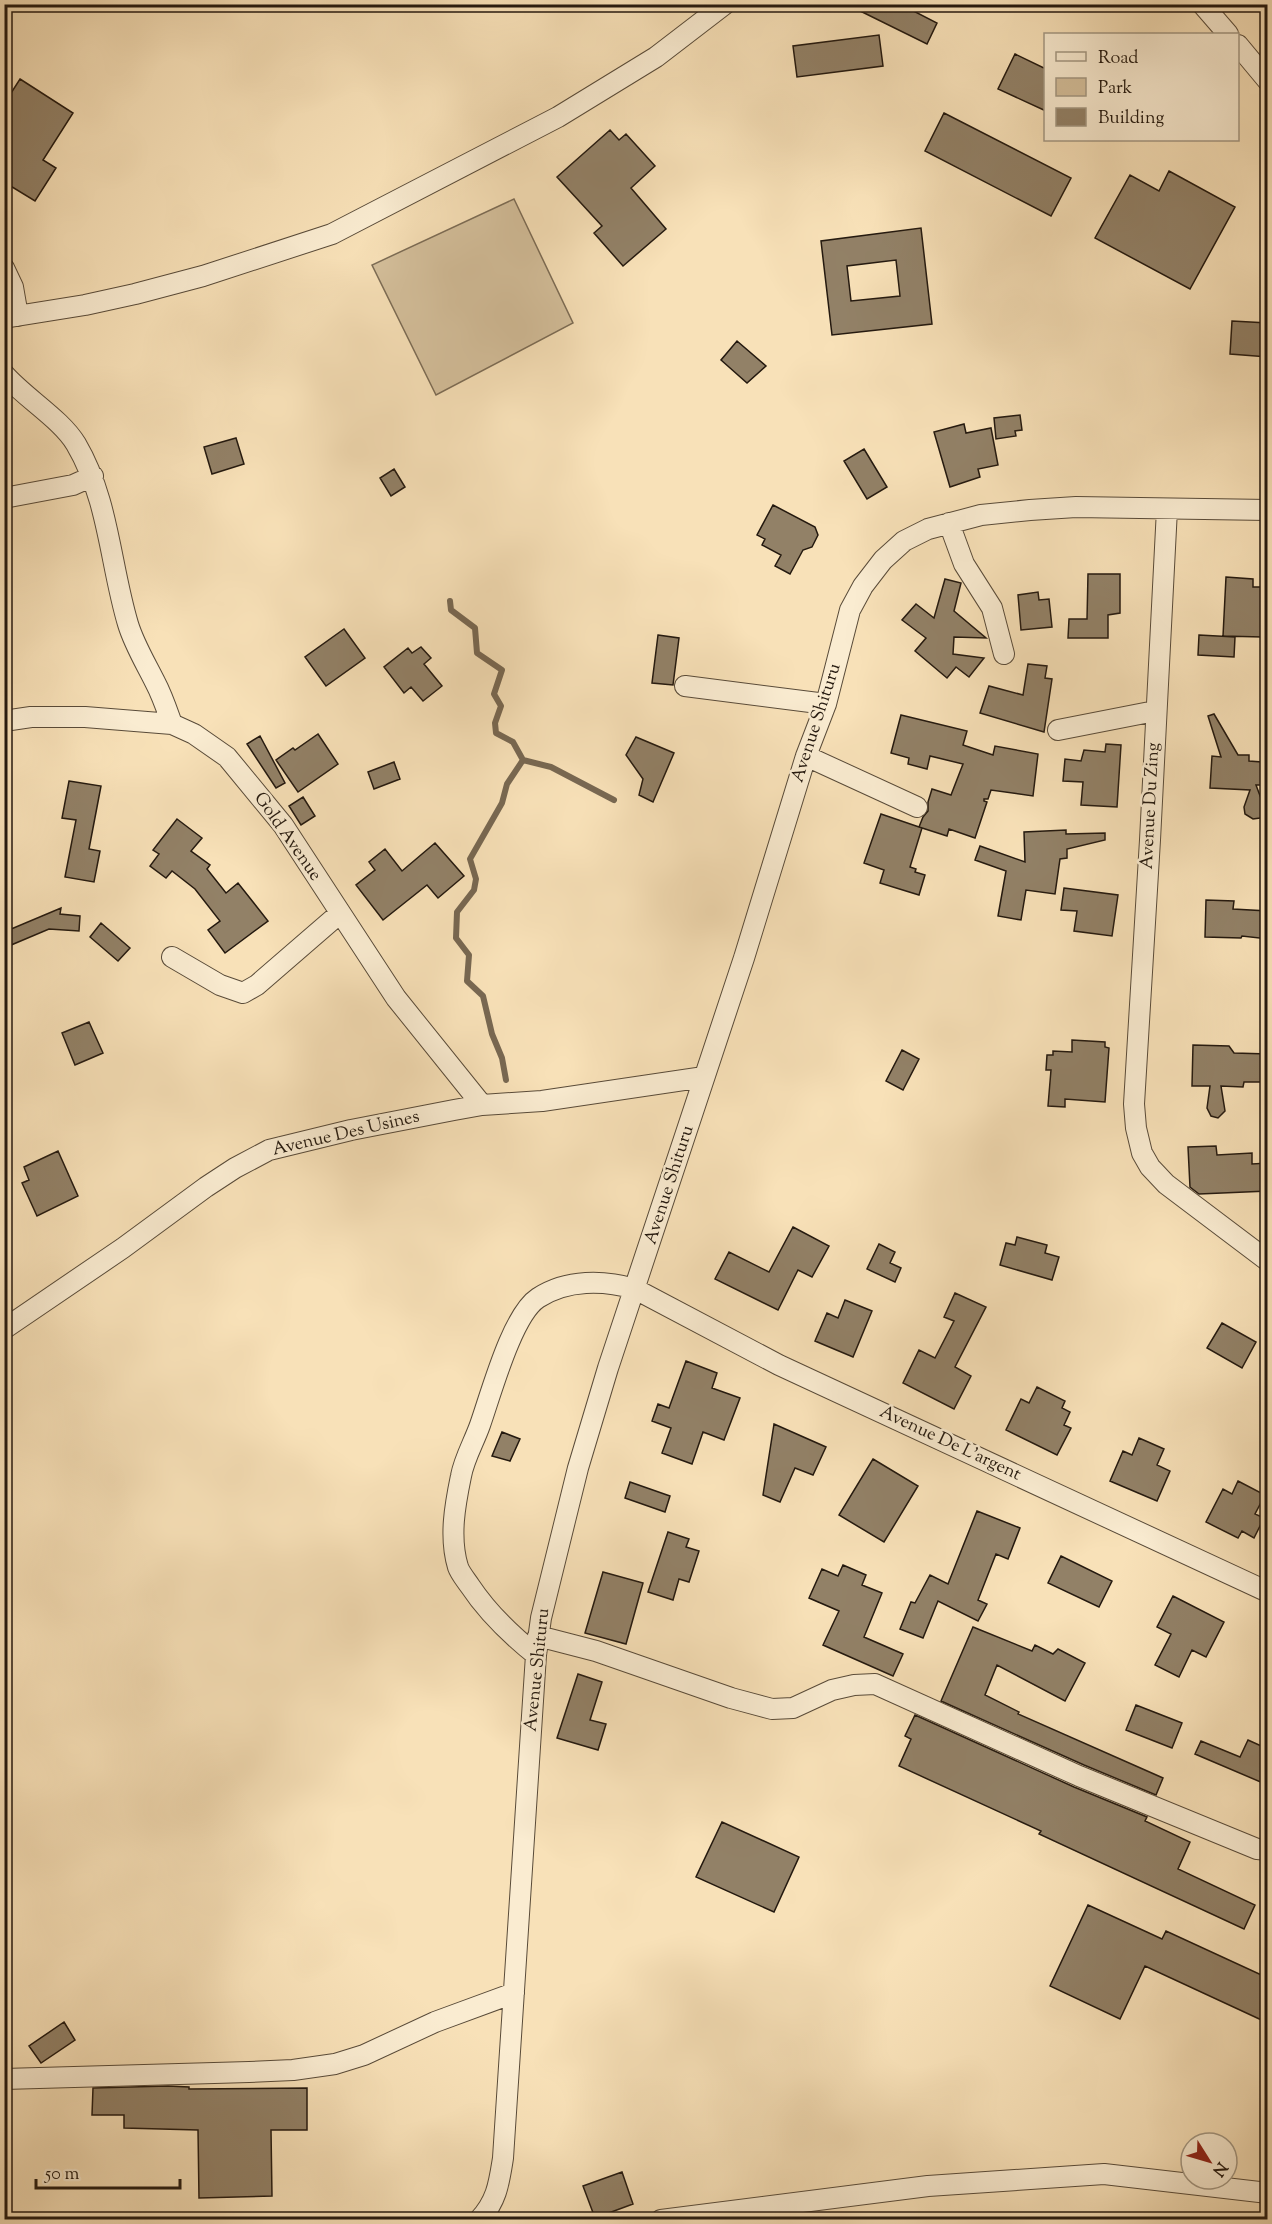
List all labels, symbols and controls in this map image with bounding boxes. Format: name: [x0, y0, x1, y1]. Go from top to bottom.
legend: [1044, 33, 1239, 141]
text: Road: [1098, 46, 1138, 72]
text: Park: [1098, 76, 1133, 102]
text: Building: [1098, 106, 1164, 132]
street label: Avenue Shituru: [785, 660, 849, 786]
street label: Avenue Du Zing: [1135, 742, 1167, 870]
street label: Gold Avenue: [247, 787, 327, 887]
street label: Avenue Des Usines: [270, 1104, 422, 1164]
street label: Avenue Shituru: [638, 1122, 702, 1248]
street label: Avenue De L'argent: [875, 1400, 1025, 1488]
street label: Avenue Shituru: [519, 1607, 557, 1733]
north arrow: [1179, 2131, 1239, 2191]
scale bar: [36, 2152, 180, 2190]
text: N: [1206, 2156, 1232, 2181]
text: 50 m: [44, 2162, 80, 2188]

